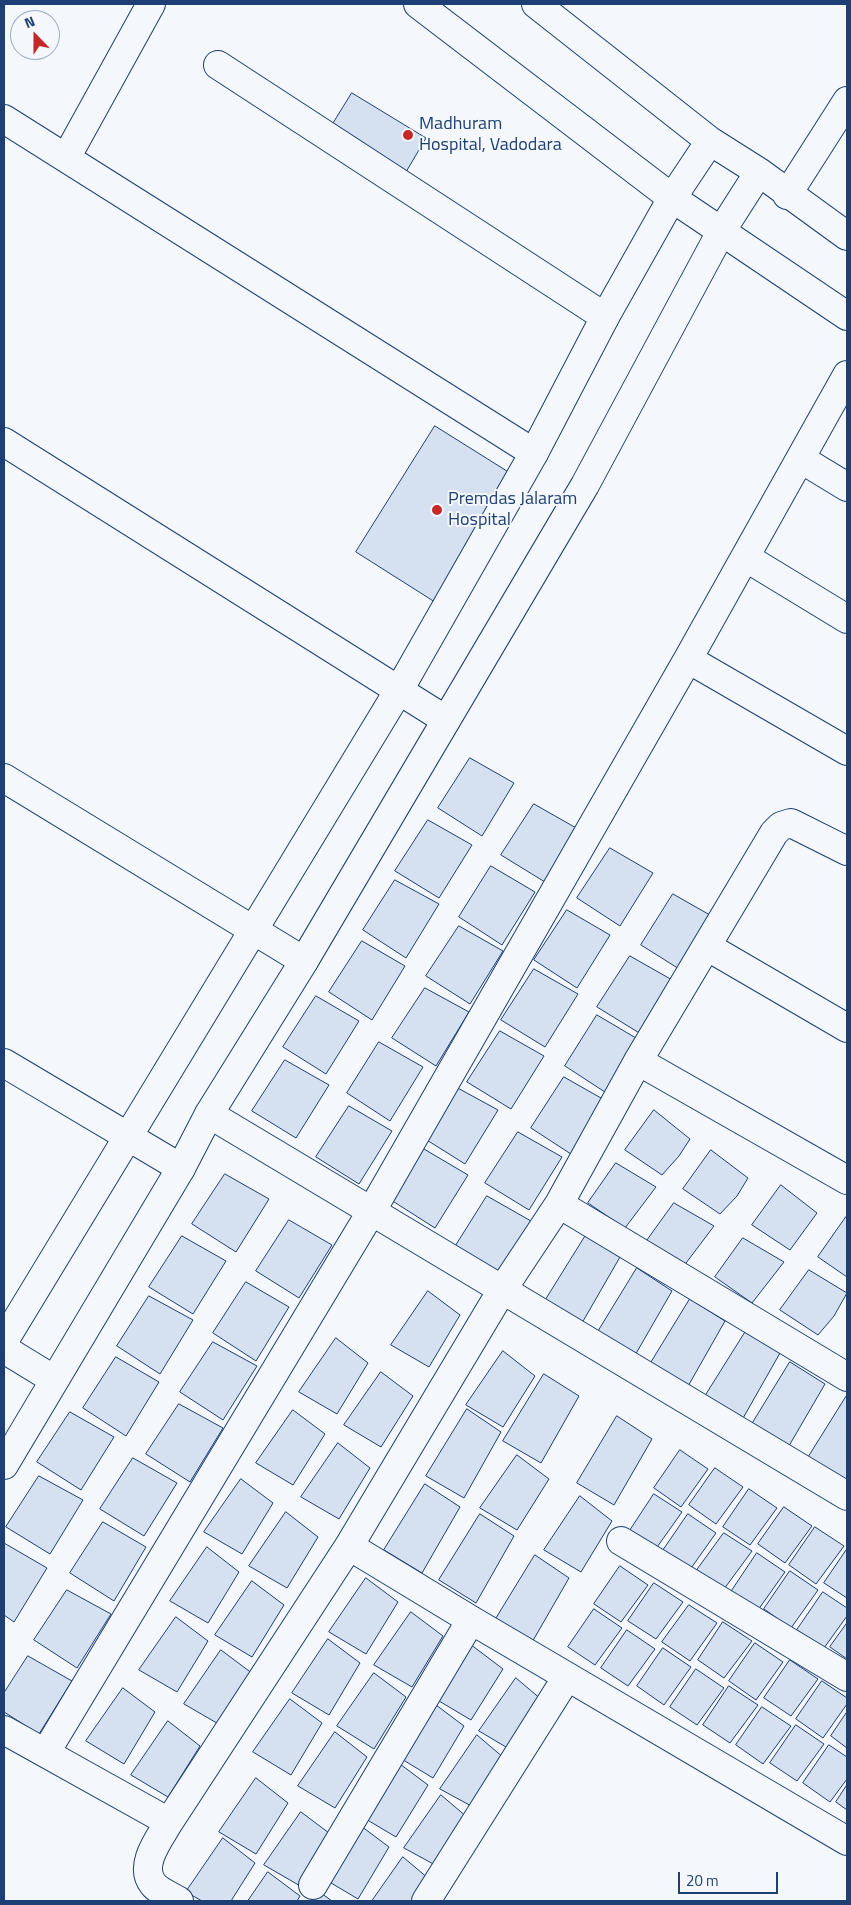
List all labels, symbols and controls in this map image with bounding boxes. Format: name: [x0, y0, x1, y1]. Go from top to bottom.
north arrow: [10, 10, 60, 60]
text: N: [21, 10, 38, 33]
place label: Madhuram Hospital, Vadodara: [419, 114, 562, 156]
marker: Madhuram Hospital, Vadodara: [401, 128, 415, 142]
place label: Premdas Jalaram Hospital: [448, 489, 577, 532]
marker: Premdas Jalaram Hospital: [430, 503, 444, 517]
scale bar: [681, 1862, 781, 1894]
text: 20 m: [686, 1869, 719, 1892]

